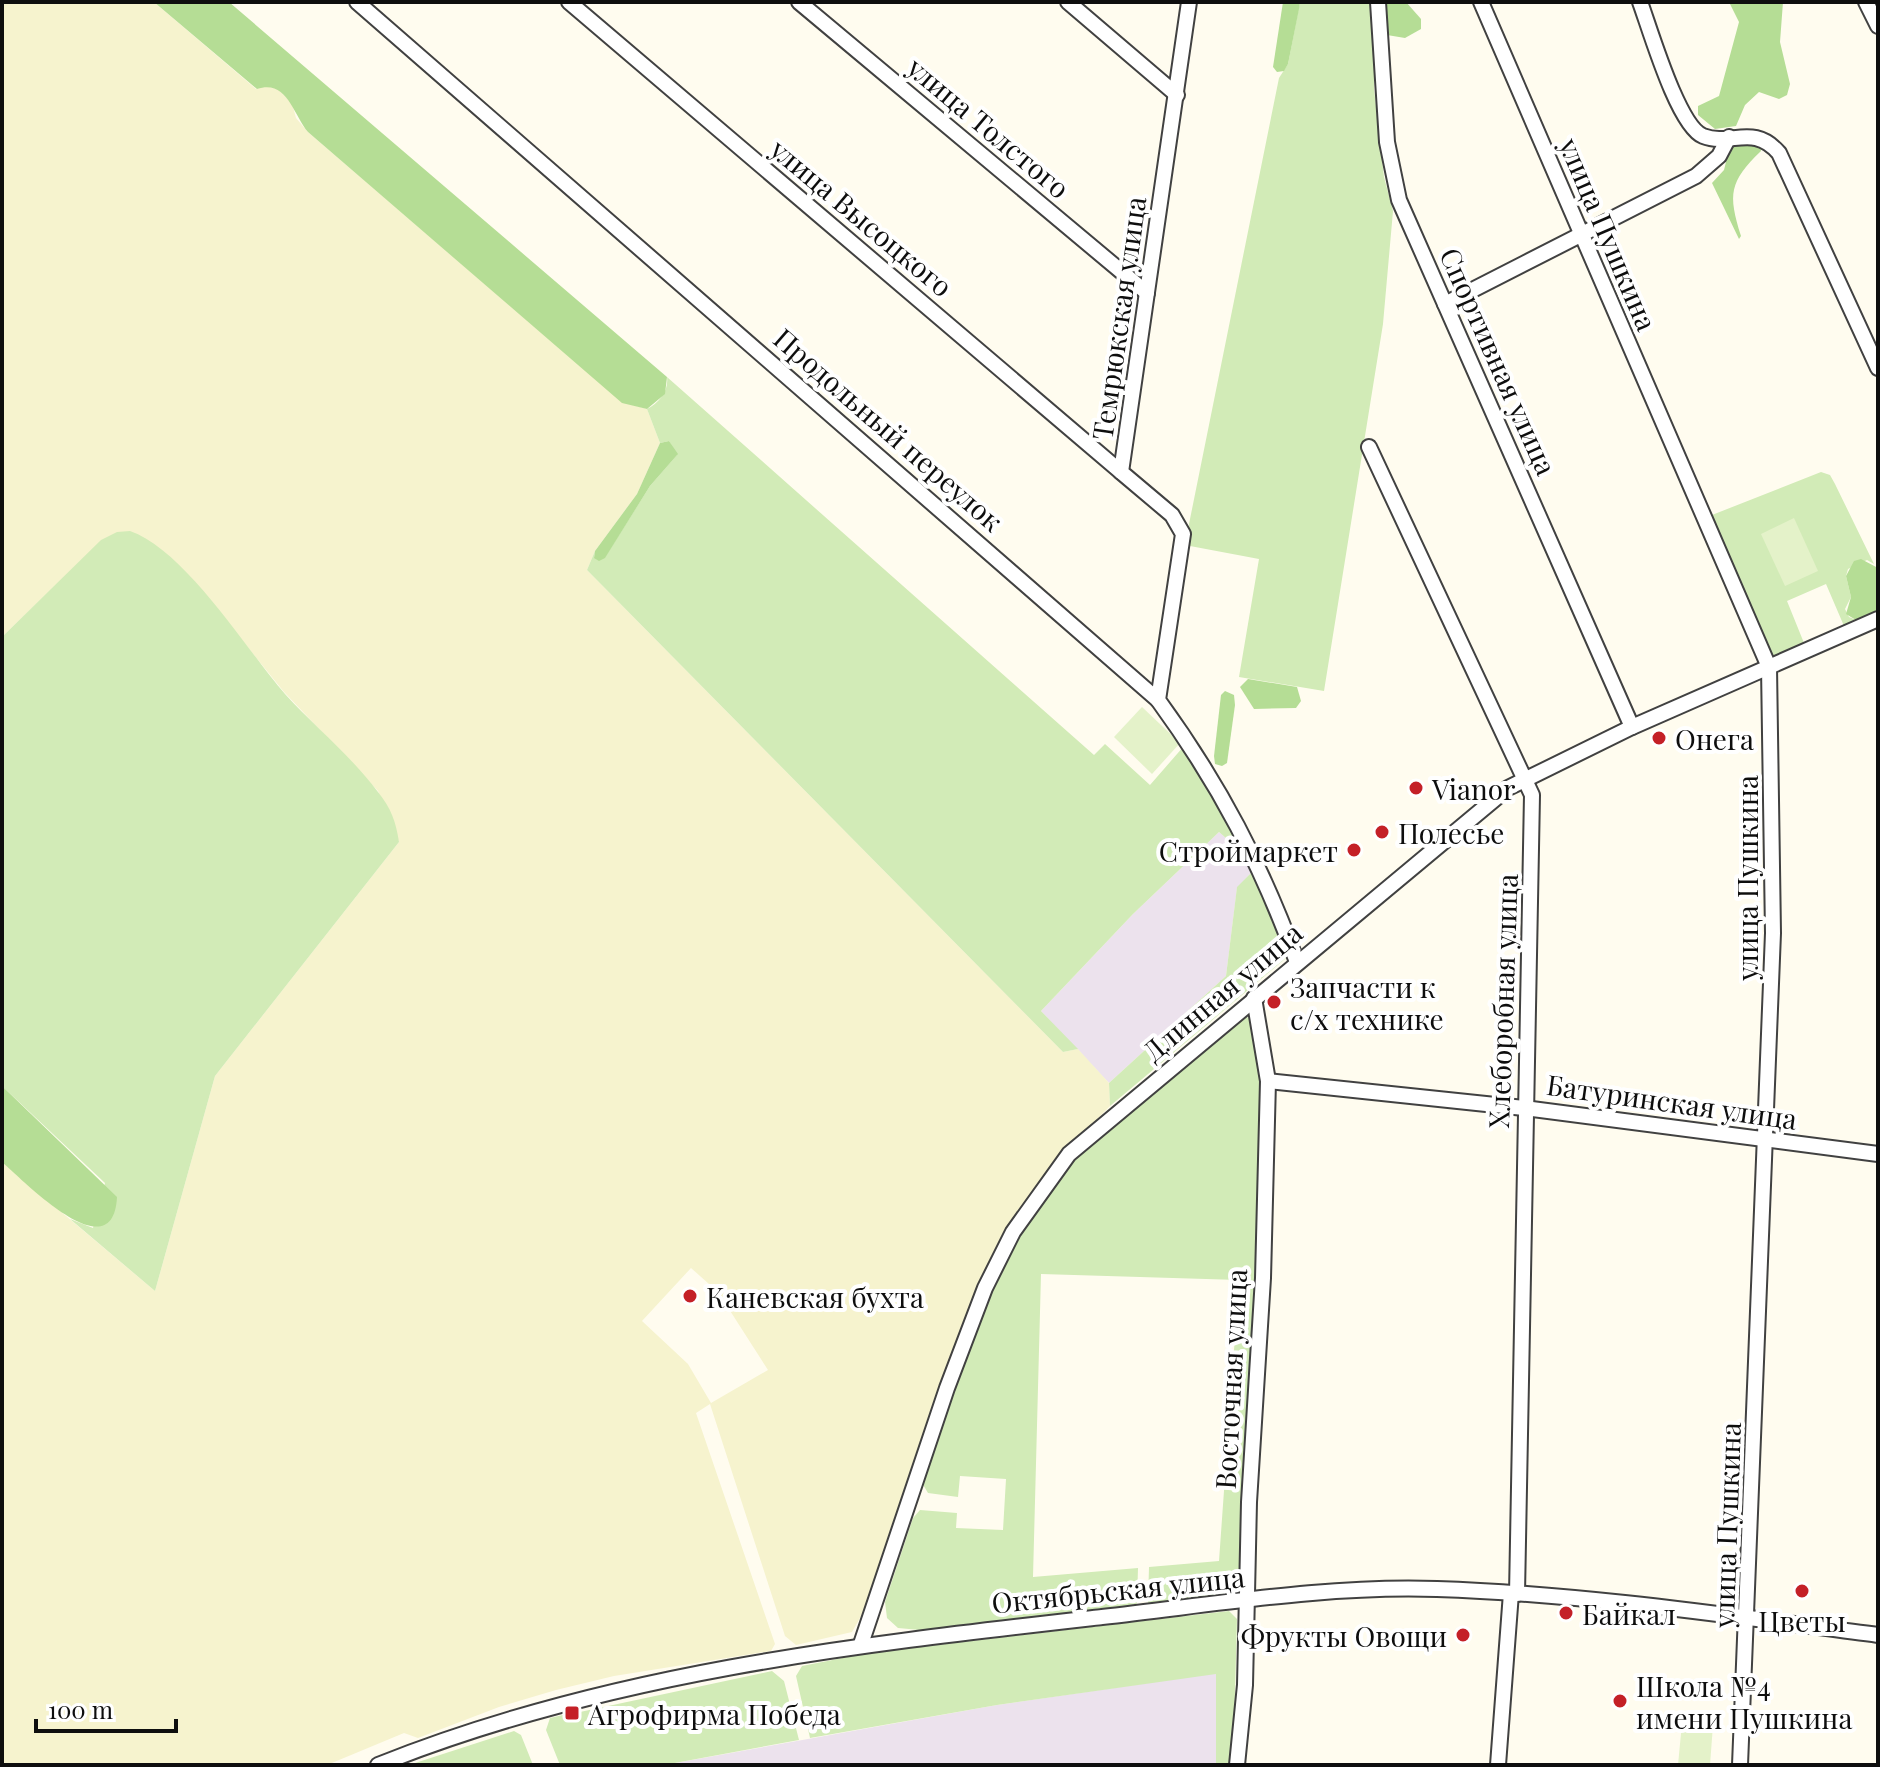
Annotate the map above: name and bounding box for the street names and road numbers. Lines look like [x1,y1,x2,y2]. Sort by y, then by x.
street label: улица Толстого [899,48,1078,206]
street label: улица Высоцкого [763,129,961,304]
street label: улица Пушкина [1551,131,1666,336]
street label: Темрюкская улица [1083,194,1153,442]
street label: Спортивная улица [1432,242,1566,480]
street label: Продольный переулок [767,319,1011,539]
street label: улица Пушкина [1728,775,1765,982]
street label: Хлеборобная улица [1479,873,1525,1129]
street label: Длинная улица [1135,914,1309,1068]
street label: Батуринская улица [1544,1065,1800,1137]
street label: Восточная улица [1206,1268,1254,1490]
street label: улица Пушкина [1704,1422,1748,1629]
street label: Октябрьская улица [990,1557,1246,1621]

